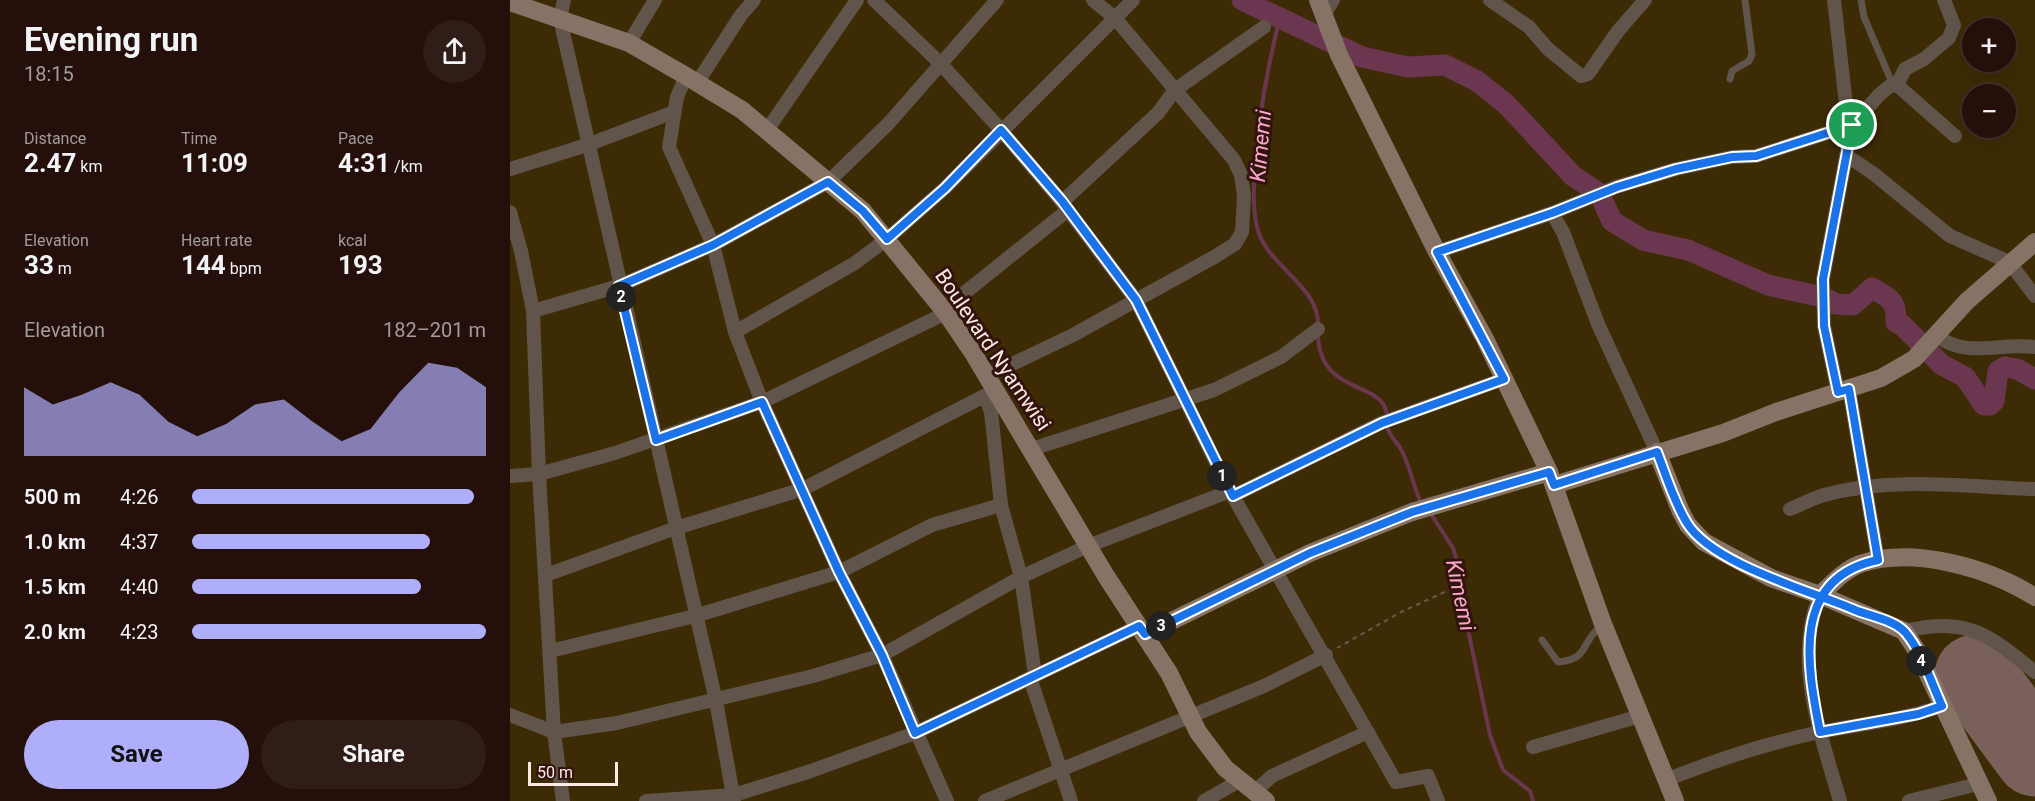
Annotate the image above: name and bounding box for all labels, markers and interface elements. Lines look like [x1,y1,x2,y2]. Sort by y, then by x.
map controls [1962,18,2016,138]
button: + [1962,18,2016,72]
text: Evening run [24,20,198,59]
button: share [423,20,486,83]
text: 18:15 [24,62,74,86]
button: − [1962,84,2016,138]
pin [1826,99,1877,150]
water label: Kimemi [1245,108,1276,183]
icon: arrive [1835,108,1868,141]
text: Distance [24,129,86,148]
text: Time [181,129,217,148]
text: Pace [338,129,374,148]
text: 2.47 [24,148,76,178]
text: 11:09 [181,148,248,178]
text: 4:31 [338,148,390,178]
text: km [76,157,102,176]
text: /km [390,157,423,176]
text: Elevation [24,231,89,250]
text: Heart rate [181,231,252,250]
text: kcal [338,231,367,250]
text: 33 [24,250,54,280]
text: 144 [181,250,226,280]
text: 193 [338,250,383,280]
text: m [54,259,72,278]
text: bpm [226,259,262,278]
street label: Boulevard Nyamwisi [930,265,1056,435]
pin: 2 [606,282,636,312]
text: 2 [616,287,626,306]
text: Elevation [24,318,105,342]
text: 182–201 m [383,318,486,342]
pin: 1 [1207,461,1237,491]
text: 1 [1217,466,1227,485]
text: 500 m [24,485,81,509]
text: 4:26 [120,485,159,509]
text: 1.0 km [24,530,86,554]
text: 4:37 [120,530,159,554]
water label: Kimemi [1441,557,1480,634]
text: 1.5 km [24,575,86,599]
text: 4:40 [120,575,159,599]
pin: 3 [1146,611,1176,641]
text: 3 [1156,616,1166,635]
text: 2.0 km [24,620,86,644]
text: 4:23 [120,620,159,644]
pin: 4 [1906,646,1936,676]
text: 4 [1916,651,1926,670]
button: Save [24,720,249,789]
button: Share [261,720,486,789]
scale bar [528,759,618,786]
text: 50 m [537,763,573,782]

